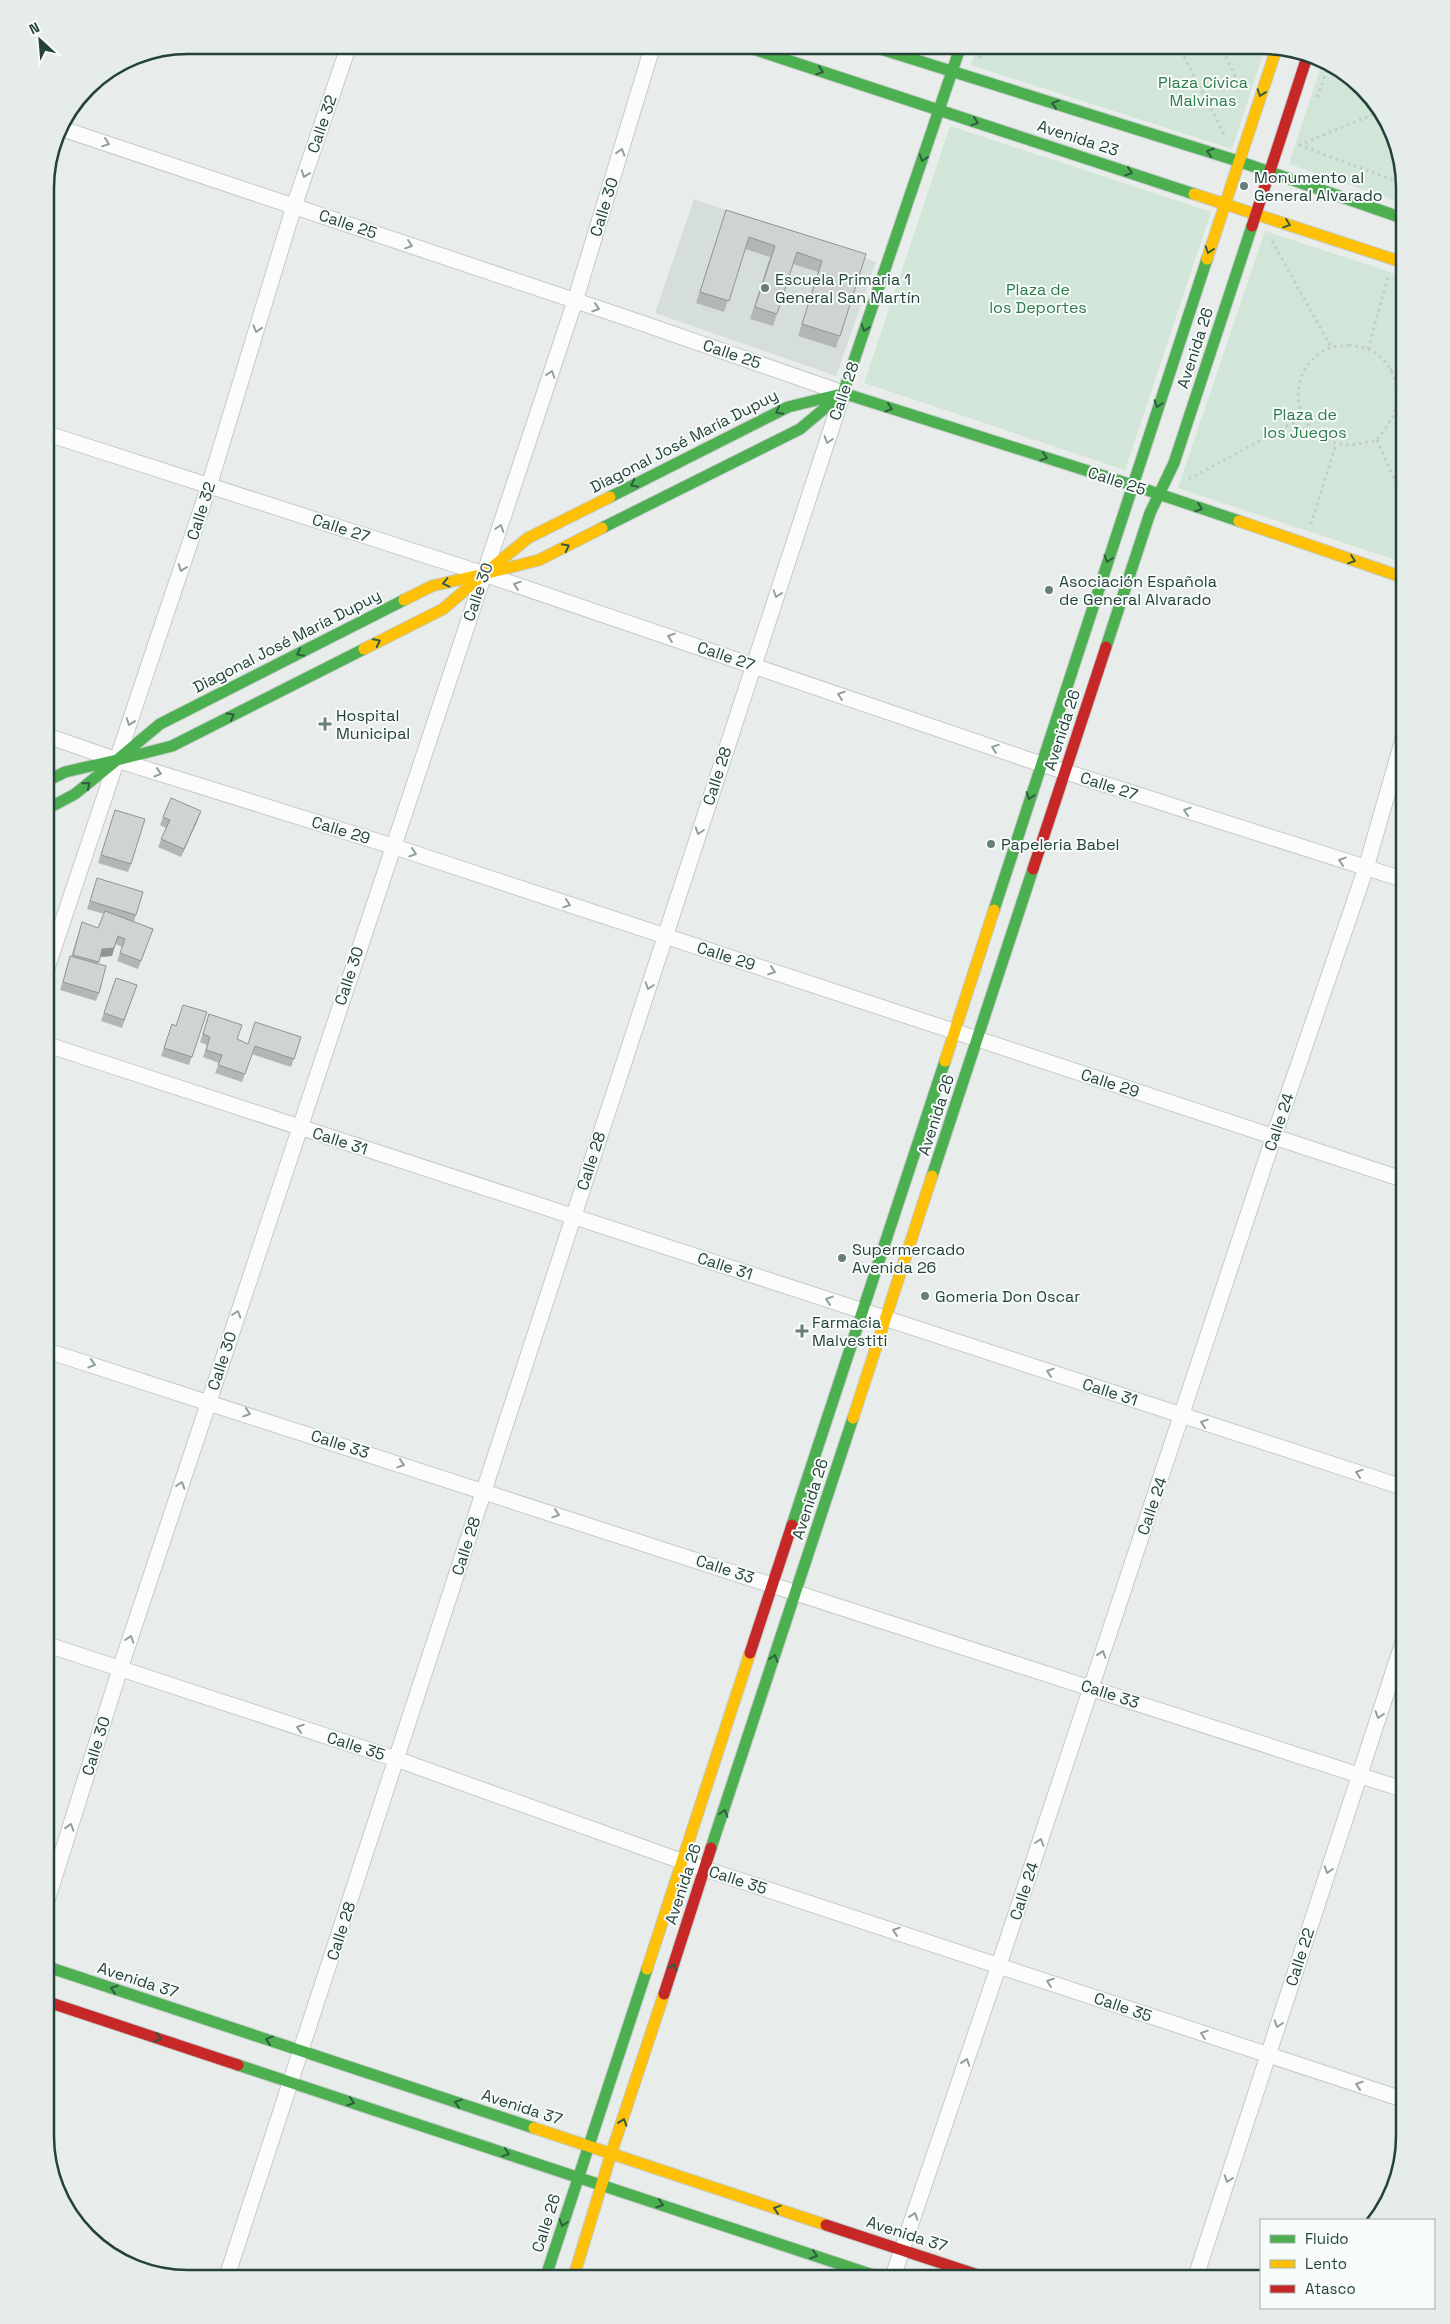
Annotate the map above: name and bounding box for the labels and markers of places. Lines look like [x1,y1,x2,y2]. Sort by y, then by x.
place label: Monumento al General Alvarado [1254,167,1383,206]
marker: Monumento al General Alvarado [1238,180,1250,192]
place label: Escuela Primaria 1 General San Martín [775,269,920,308]
marker: Escuela Primaria 1 General San Martín [759,282,771,294]
place label: Asociación Española de General Alvarado [1059,571,1217,610]
marker: Asociación Española de General Alvarado [1043,584,1055,596]
place label: Hospital Municipal [336,705,410,744]
marker: Hospital Municipal [318,717,332,731]
place label: Papeleria Babel [1001,834,1120,855]
marker: Papeleria Babel [985,838,997,850]
place label: Supermercado Avenida 26 [852,1239,965,1278]
marker: Supermercado Avenida 26 [836,1252,848,1264]
place label: Gomeria Don Oscar [935,1286,1080,1307]
marker: Gomeria Don Oscar [919,1290,931,1302]
place label: Farmacia Malvestiti [812,1312,888,1351]
marker: Farmacia Malvestiti [796,1325,808,1337]

